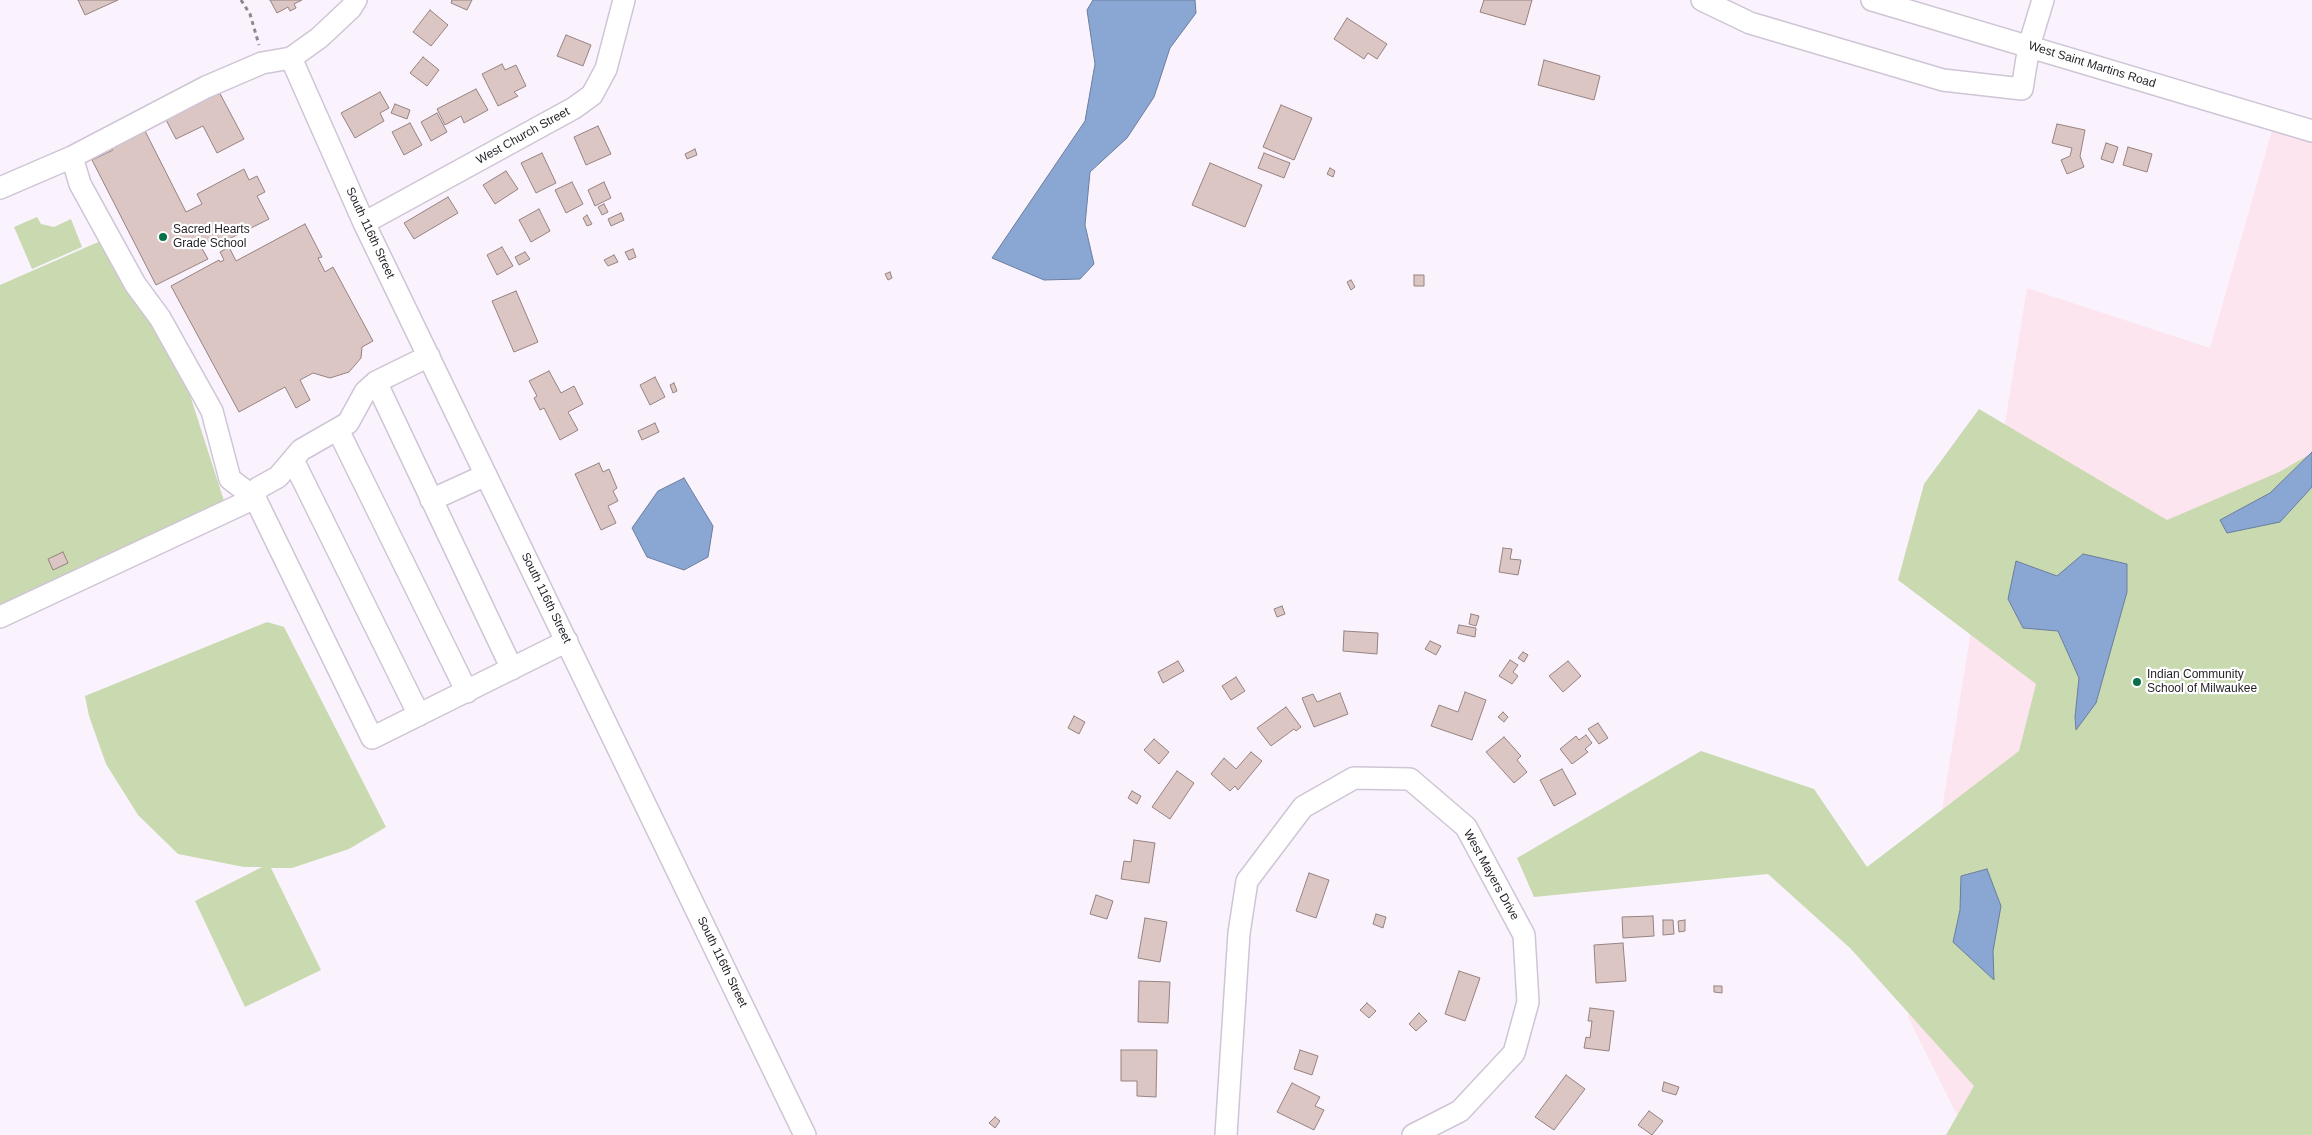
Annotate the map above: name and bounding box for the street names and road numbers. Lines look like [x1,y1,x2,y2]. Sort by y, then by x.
street label: West Saint Martins Road [2027,39,2157,91]
street label: West Church Street [474,104,572,168]
street label: South 116th Street [343,185,397,281]
street label: South 116th Street [518,550,574,646]
street label: West Mayers Drive [1460,827,1522,923]
street label: South 116th Street [694,914,750,1010]

